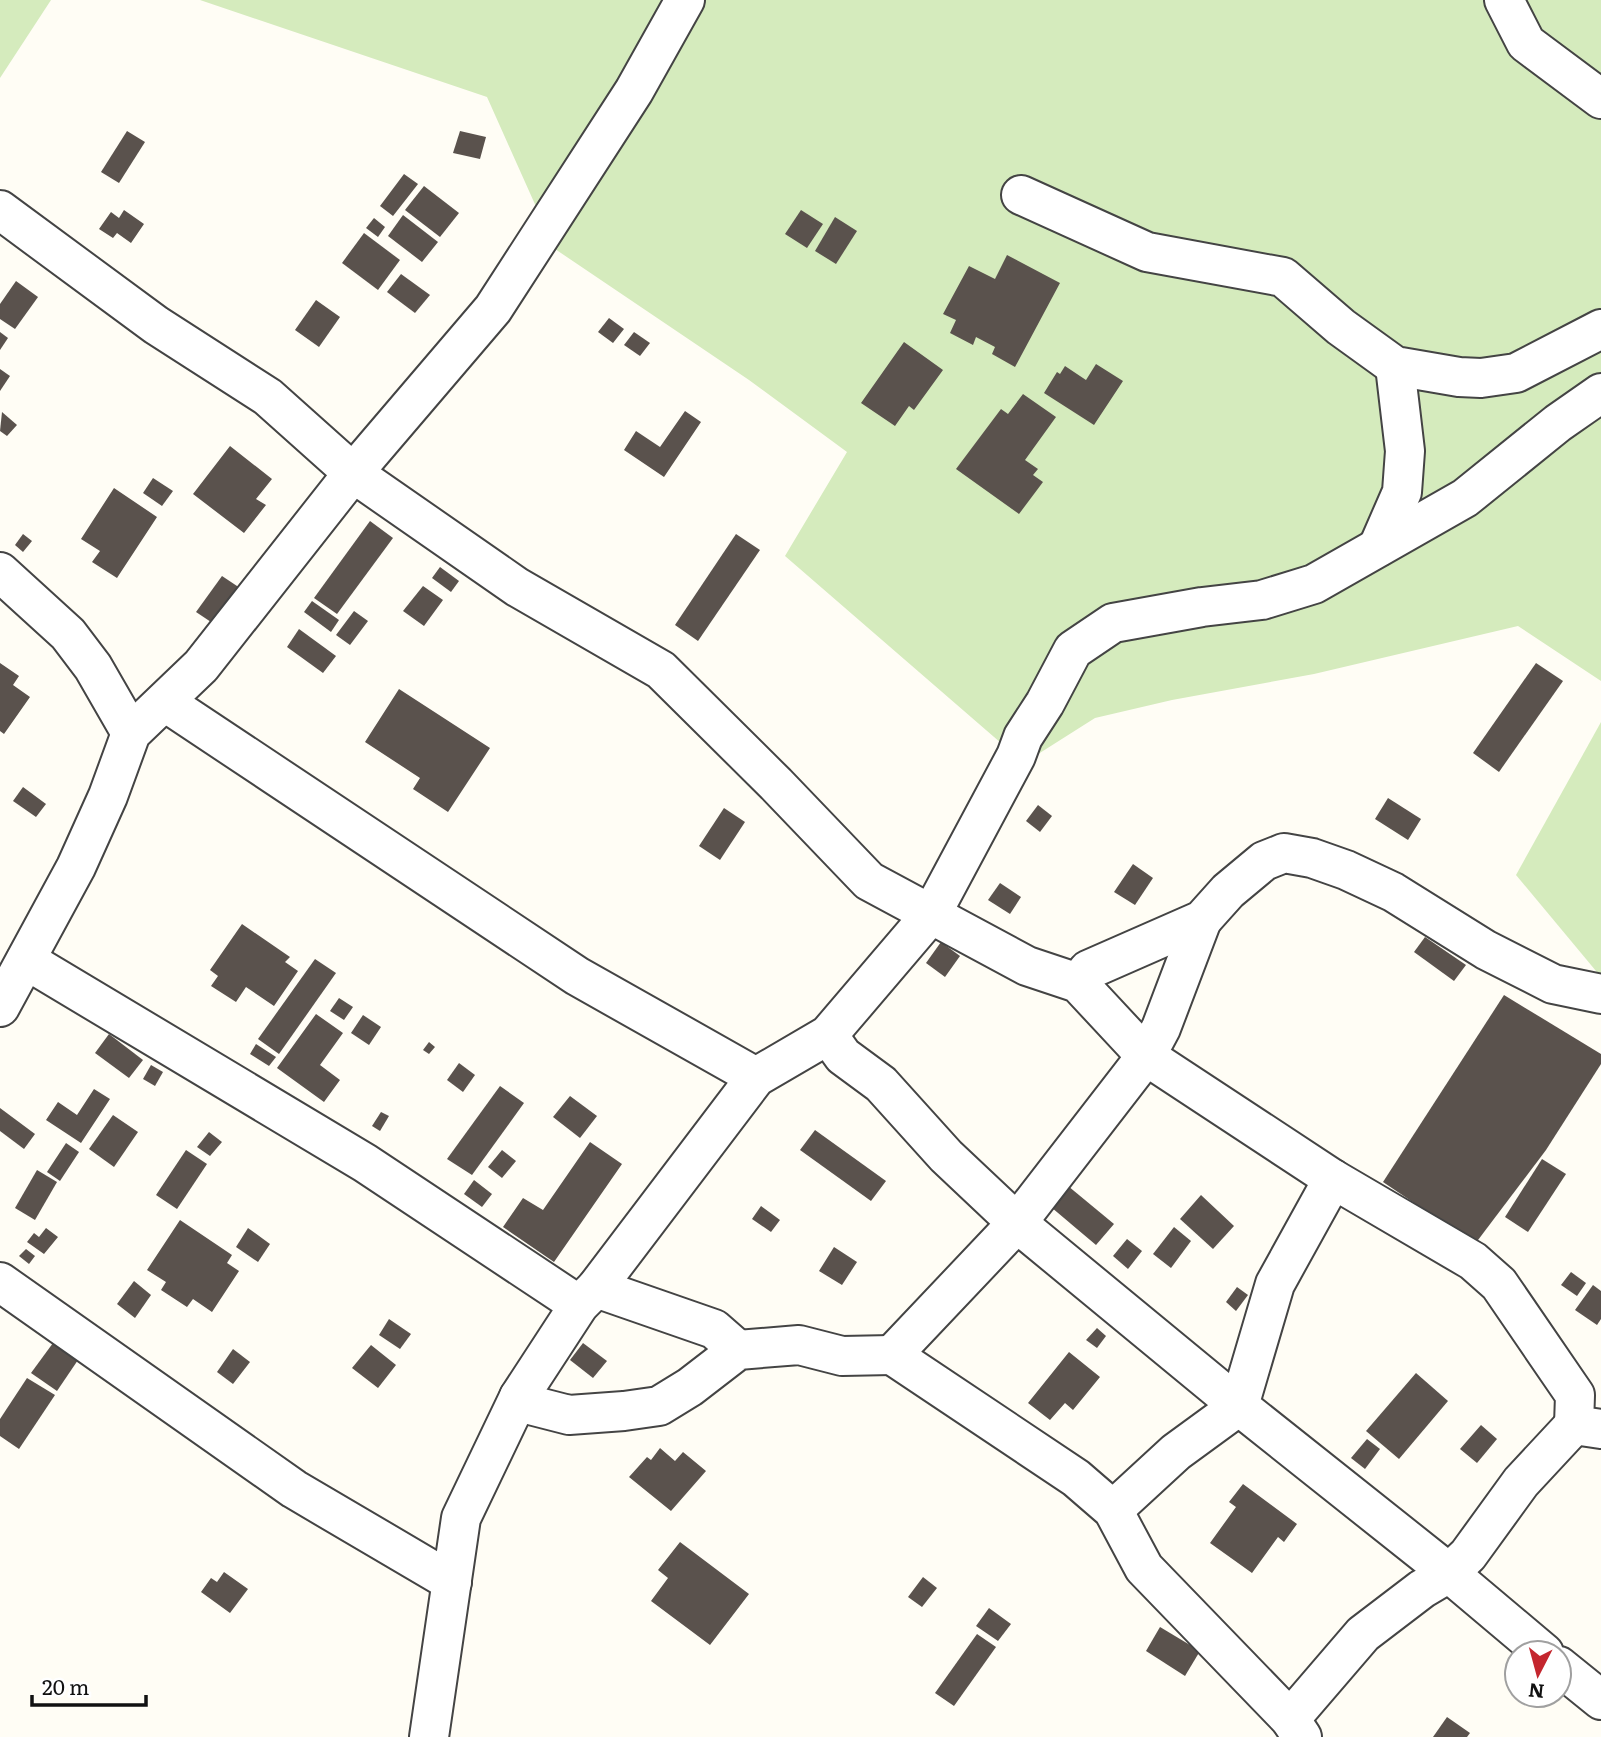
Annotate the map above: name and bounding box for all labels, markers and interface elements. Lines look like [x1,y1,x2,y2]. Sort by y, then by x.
north arrow [1503,1639,1573,1709]
scale bar [32,1664,145,1708]
text: 20 m [42,1670,89,1701]
text: N [1527,1677,1546,1707]

